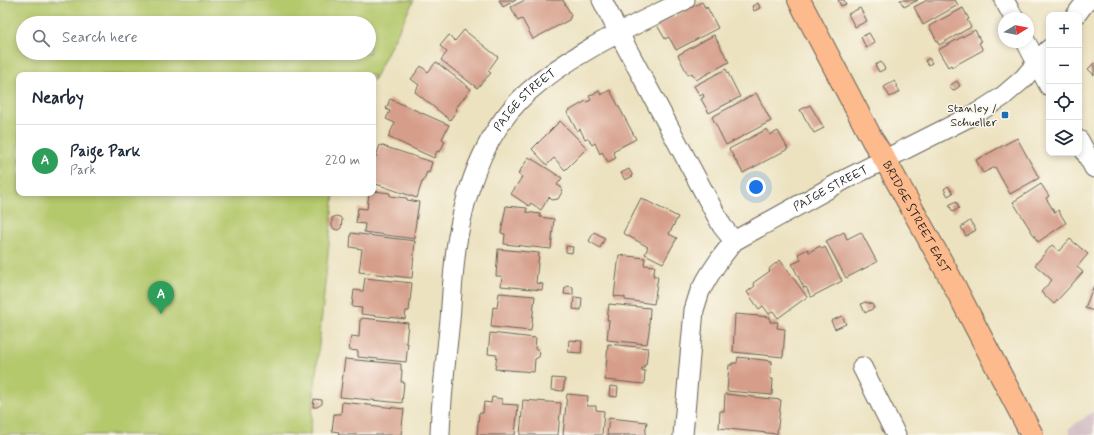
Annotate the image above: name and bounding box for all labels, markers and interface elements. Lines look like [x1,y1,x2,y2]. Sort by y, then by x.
north arrow [998,12,1034,48]
map controls [1046,12,1082,156]
button: + [1046,12,1082,48]
search box [16,16,376,60]
icon: search [30,27,52,49]
text: Search here [62,28,138,48]
button: − [1046,48,1082,84]
street label: PAIGE STREET [491,65,560,135]
button: locate [1046,84,1082,120]
text: Nearby [32,87,84,109]
place label: Stanley / Schueller [947,101,997,131]
marker: Stanley / Schueller [1000,110,1010,120]
button: layers [1046,120,1082,156]
text: Paige Park [70,142,140,162]
text: A [41,152,49,169]
text: 220 m [325,152,360,169]
street label: BRIDGE STREET EAST [878,158,954,277]
text: Park [70,162,96,179]
street label: PAIGE STREET [791,162,871,216]
your location [746,177,766,197]
pin: A [148,281,174,314]

